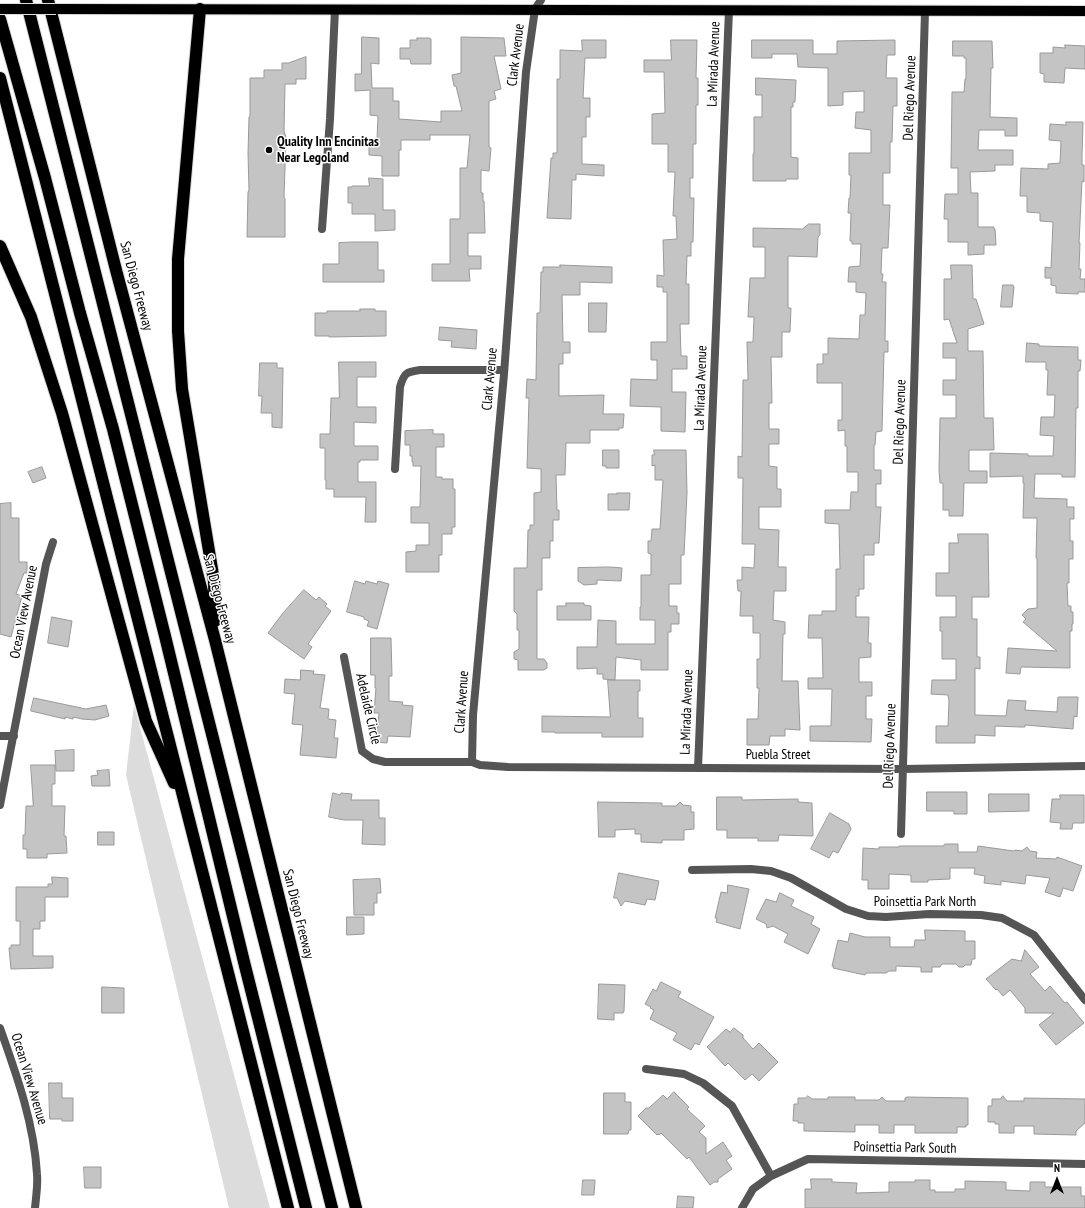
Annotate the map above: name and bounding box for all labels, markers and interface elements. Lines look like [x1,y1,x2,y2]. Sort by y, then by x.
street label: La Mirada Avenue [704,21,724,107]
street label: Clark Avenue [504,23,528,87]
street label: Del Riego Avenue [900,55,920,141]
place label: Quality Inn Encinitas Near Legoland [277,134,379,166]
marker: Quality Inn Encinitas Near Legoland [264,145,274,155]
street label: San Diego Freeway [116,239,156,333]
street label: La Mirada Avenue [691,345,711,431]
street label: Clark Avenue [479,347,501,411]
street label: Del Riego Avenue [890,379,910,465]
street label: San Diego Freeway [199,552,239,646]
street label: Ocean View Avenue [7,564,41,660]
street label: La Mirada Avenue [677,669,697,755]
street label: Clark Avenue [451,670,473,734]
street label: Adelaide Circle [352,672,384,746]
street label: Del Riego Avenue [880,703,900,789]
street label: Puebla Street [746,747,810,763]
street label: San Diego Freeway [279,867,317,961]
street label: Poinsettia Park North [874,894,976,910]
street label: Ocean View Avenue [7,1031,51,1127]
street label: Poinsettia Park South [853,1139,957,1157]
north arrow [1037,1160,1077,1200]
text: N [1054,1161,1060,1175]

